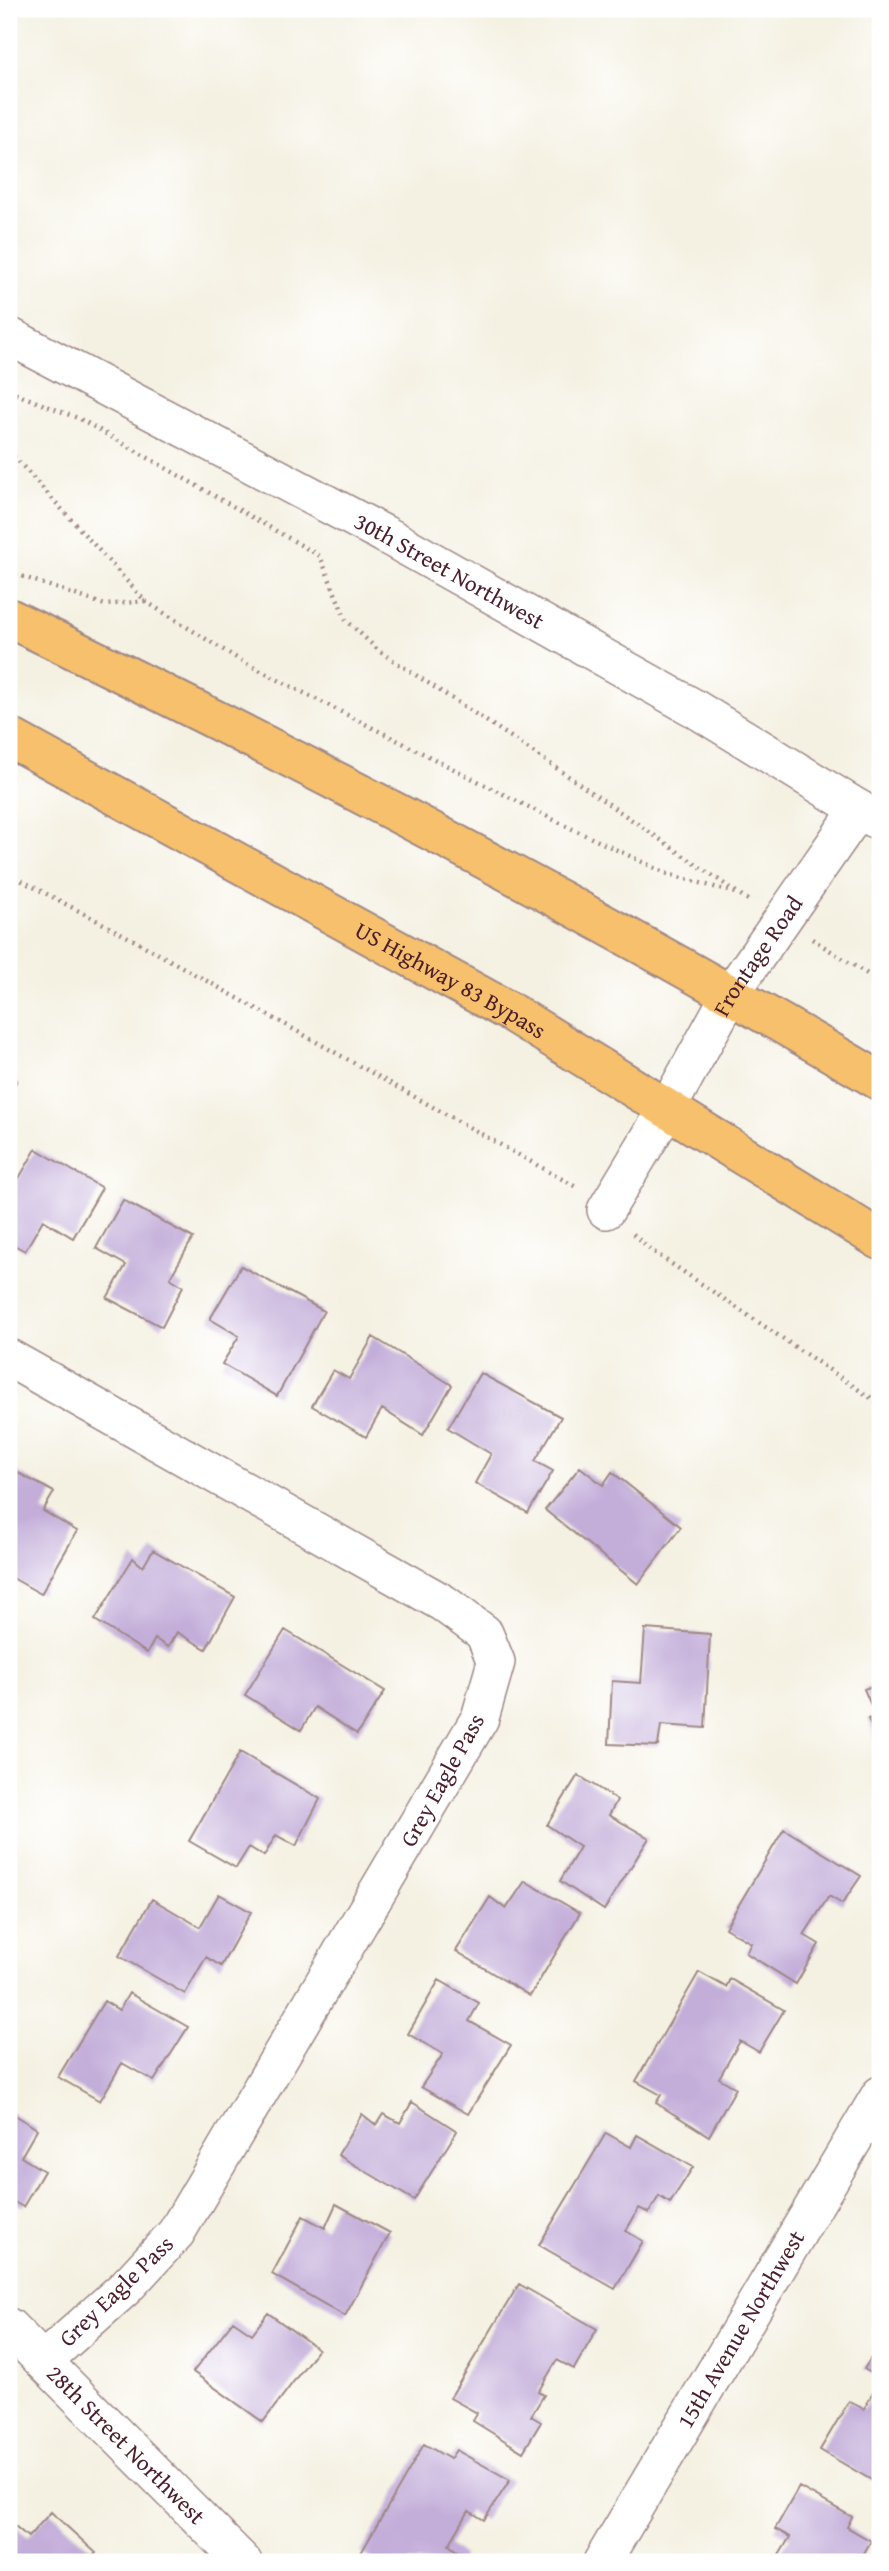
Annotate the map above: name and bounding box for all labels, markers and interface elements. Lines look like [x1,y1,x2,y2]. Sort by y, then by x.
street label: 30th Street Northwest [349,504,550,637]
street label: Frontage Road [704,888,810,1022]
street label: US Highway 83 Bypass [349,913,553,1046]
street label: Grey Eagle Pass [391,1707,492,1852]
street label: 15th Avenue Northwest [668,2224,812,2434]
street label: Grey Eagle Pass [51,2227,180,2354]
street label: 28th Street Northwest [40,2357,213,2531]

